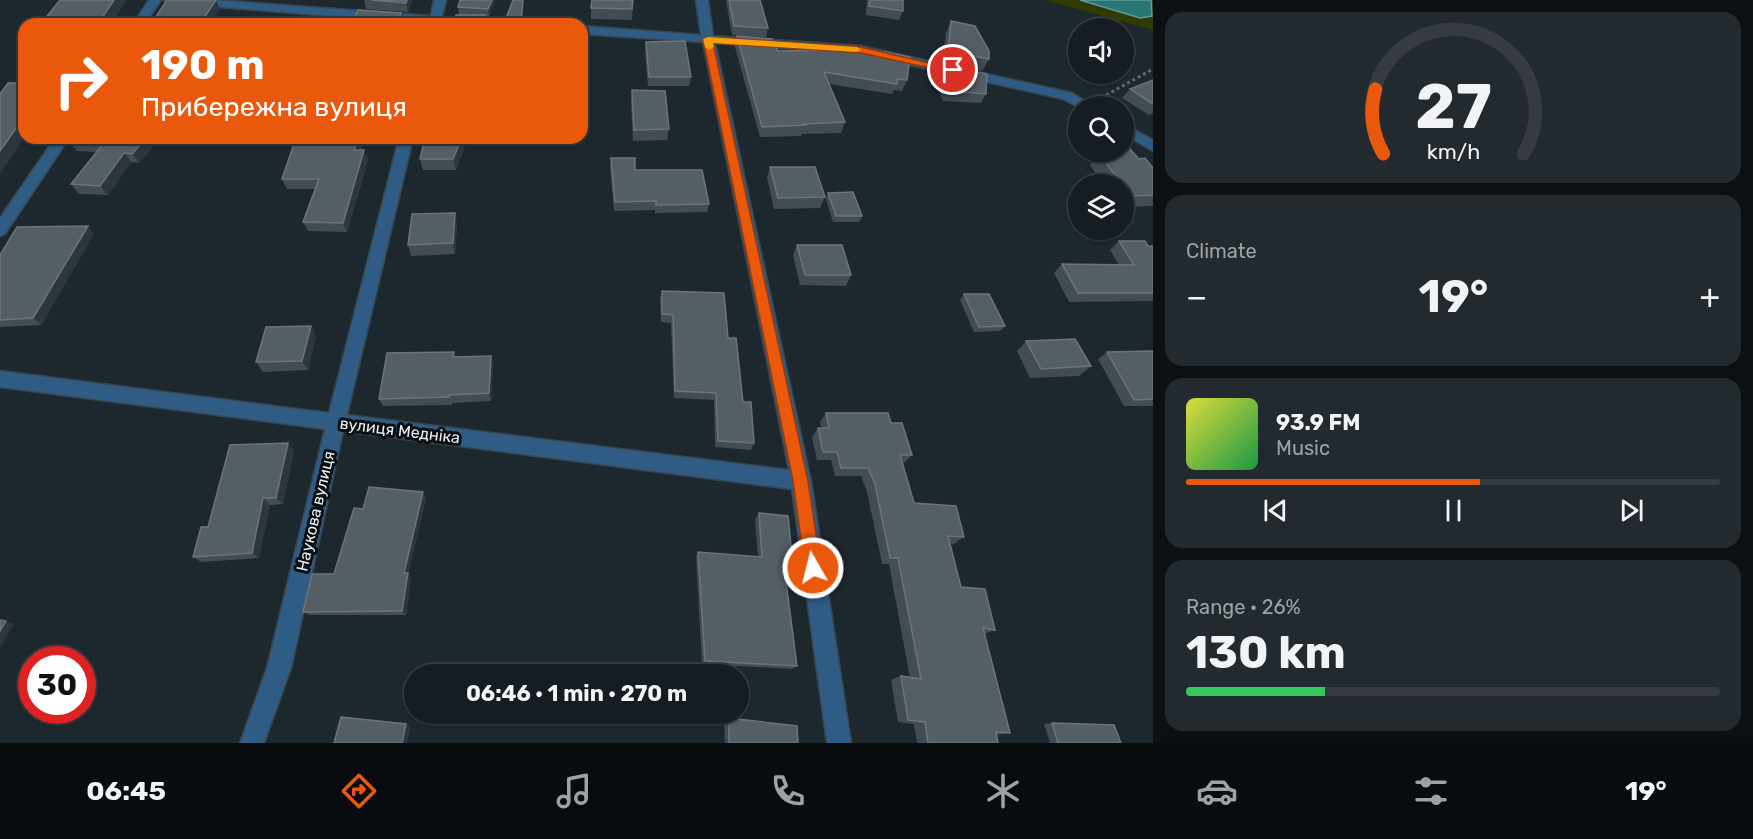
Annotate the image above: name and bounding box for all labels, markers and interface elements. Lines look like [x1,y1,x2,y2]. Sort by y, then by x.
map controls [1068,18,1134,240]
button: sound [1068,18,1134,84]
text: 190 m [141,40,265,90]
icon: right [42,42,120,120]
pin [927,44,978,95]
icon: arrive [936,53,969,86]
text: 27 [1415,71,1491,145]
text: Прибережна вулиця [141,91,407,123]
button: search [1068,96,1134,162]
text: km/h [1426,140,1480,165]
button: layers [1068,174,1134,240]
text: Climate [1186,239,1257,263]
text: 19° [1419,270,1488,323]
text: − [1186,277,1207,316]
text: + [1699,277,1720,316]
text: 93.9 FM [1276,409,1360,436]
street label: вулиця Медніка [339,414,461,447]
text: Music [1276,436,1330,460]
street label: Наукова вулиця [292,449,339,573]
icon: previous [1259,494,1292,527]
icon: pause [1437,494,1470,527]
icon: next [1615,494,1648,527]
position arrow [781,536,845,600]
text: Range · 26% [1186,595,1301,619]
text: 130 km [1186,626,1346,679]
speed limit sign: 30 [18,646,96,724]
text: 06:46 · 1 min · 270 m [466,680,687,707]
icon: directions [338,770,380,812]
icon: music [553,770,595,812]
icon: phone [767,770,809,812]
icon: climate [982,770,1024,812]
icon: car [1196,770,1238,812]
icon: filters [1410,770,1452,812]
text: 06:45 [86,775,166,807]
text: 19° [1625,775,1667,807]

